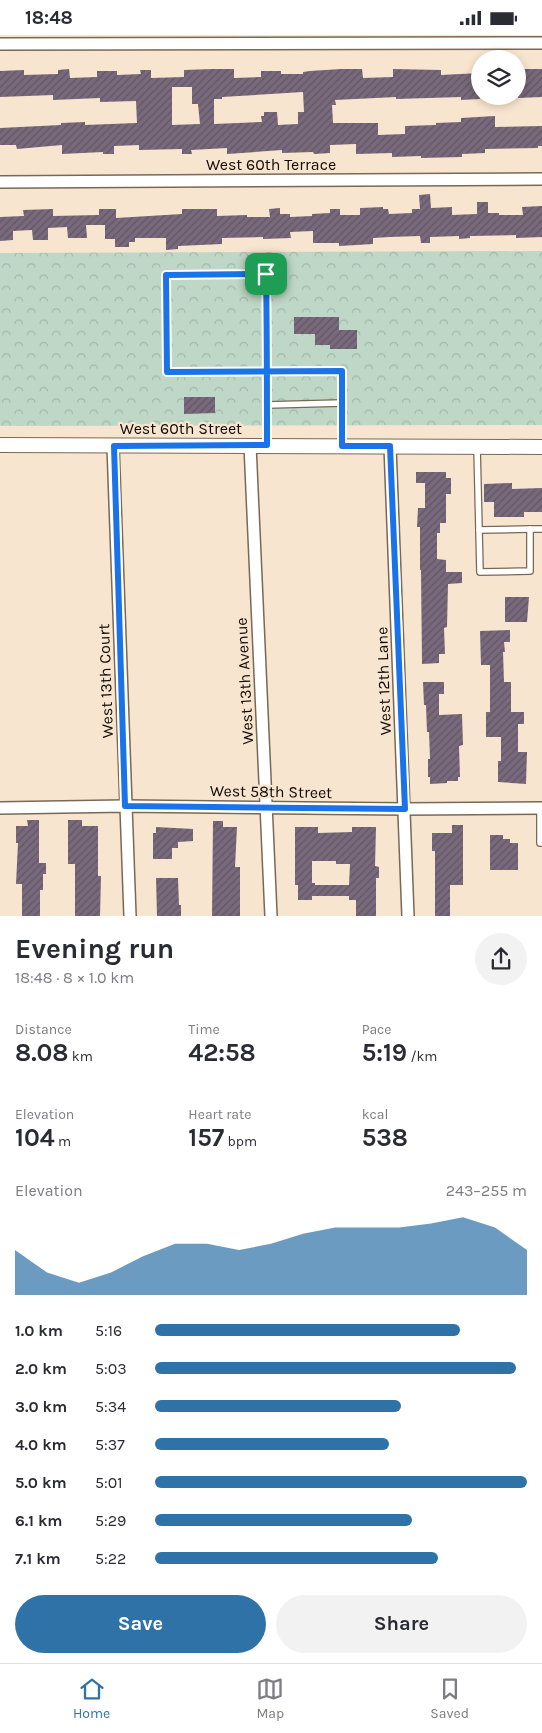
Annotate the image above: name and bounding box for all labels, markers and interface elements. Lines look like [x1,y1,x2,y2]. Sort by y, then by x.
text: 18:48 [25,7,73,29]
map controls [471,50,526,105]
button: layers [471,50,526,105]
street label: West 60th Terrace [206,155,336,174]
pin [245,253,287,295]
icon: arrive [252,260,280,288]
street label: West 60th Street [120,419,242,438]
street label: West 13th Avenue [232,617,257,745]
street label: West 13th Court [94,623,117,739]
street label: West 12th Lane [372,626,395,735]
street label: West 58th Street [210,781,332,802]
text: Evening run [15,932,174,965]
button: share [475,933,527,985]
text: 18:48 · 8 × 1.0 km [15,968,134,987]
text: Distance [15,1021,72,1038]
text: Time [188,1021,220,1038]
text: Pace [362,1021,392,1038]
text: 8.08 [15,1038,69,1067]
text: 42:58 [188,1038,256,1067]
text: 5:19 [362,1038,407,1067]
text: km [69,1048,93,1065]
text: /km [407,1048,437,1065]
text: Elevation [15,1106,74,1123]
text: Heart rate [188,1106,251,1123]
text: kcal [362,1106,388,1123]
text: 104 [15,1123,55,1152]
text: 157 [188,1123,224,1152]
text: 538 [362,1123,408,1152]
text: m [55,1133,71,1150]
text: bpm [224,1133,257,1150]
text: Elevation [15,1181,83,1200]
text: 243–255 m [446,1181,527,1200]
text: 1.0 km [15,1321,63,1340]
text: 5:16 [95,1321,122,1340]
text: 2.0 km [15,1359,67,1378]
text: 5:03 [95,1359,127,1378]
text: 3.0 km [15,1397,67,1416]
text: 5:34 [95,1397,126,1416]
text: 4.0 km [15,1435,67,1454]
text: 5:37 [95,1435,125,1454]
text: 5.0 km [15,1473,67,1492]
text: 5:01 [95,1473,123,1492]
text: 6.1 km [15,1511,63,1530]
text: 5:29 [95,1511,126,1530]
text: 7.1 km [15,1549,61,1568]
text: 5:22 [95,1549,126,1568]
button: Save [15,1595,266,1653]
button: Share [276,1595,527,1653]
tab: Home [73,1675,110,1722]
tab: Map [256,1675,284,1722]
tab: Saved [430,1675,469,1722]

